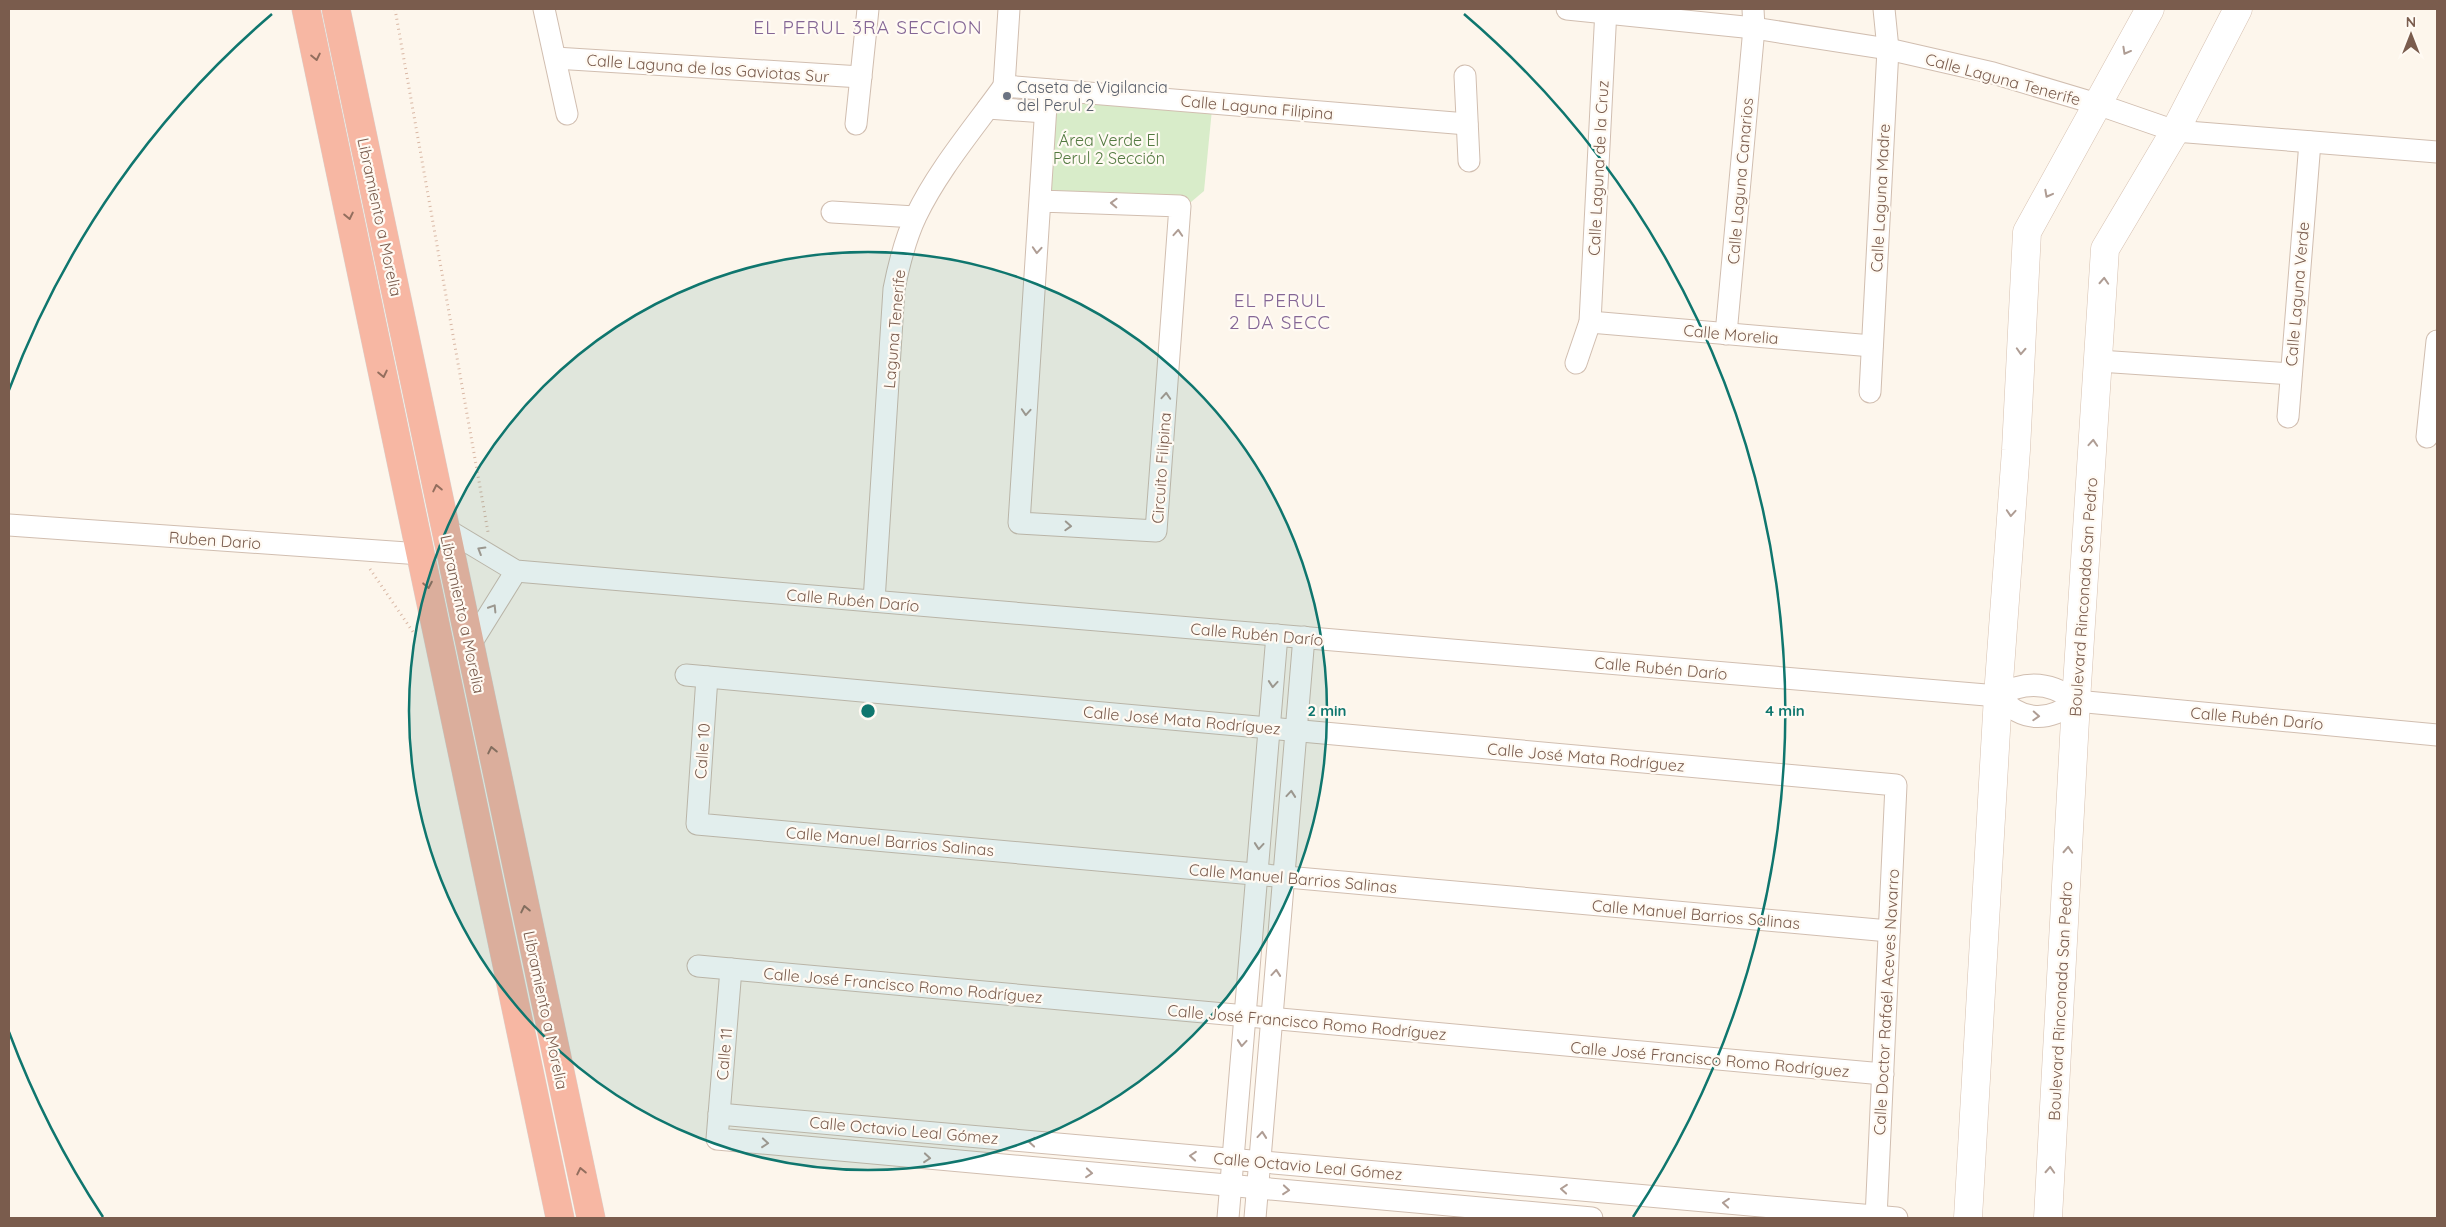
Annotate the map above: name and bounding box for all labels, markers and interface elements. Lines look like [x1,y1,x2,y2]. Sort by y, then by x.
north arrow [2386,10,2436,60]
text: N [2406,13,2416,31]
district label: EL PERUL 3RA SECCION [753,15,983,39]
one-way arrow [2123,46,2133,55]
street label: Calle Laguna Tenerife [1923,49,2083,109]
street label: Calle Laguna de las Gaviotas Sur [586,50,830,86]
one-way arrow [310,52,320,61]
place label: Caseta de Vigilancia del Perul 2 [1017,77,1168,115]
street label: Calle Laguna de la Cruz [1583,80,1613,256]
marker: Caseta de Vigilancia del Perul 2 [1001,90,1013,102]
street label: Calle Laguna Filipina [1180,90,1334,124]
street label: Calle Laguna Canarios [1723,97,1757,265]
street label: Calle Laguna Madre [1866,123,1894,273]
park label: Área Verde El Perul 2 Sección [1053,130,1165,168]
street label: Libramiento a Morelia [353,136,407,298]
one-way arrow [2044,189,2054,198]
one-way arrow [1109,198,1117,209]
one-way arrow [344,211,354,220]
street label: Calle Laguna Verde [2281,221,2313,367]
one-way arrow [1172,229,1183,237]
one-way arrow [1031,246,1042,254]
street label: Laguna Tenerife [879,269,909,389]
one-way arrow [2098,277,2109,285]
district label: EL PERUL 2 DA SECC [1229,288,1331,334]
street label: Calle Morelia [1683,320,1779,348]
one-way arrow [2016,347,2027,355]
one-way arrow [377,370,388,379]
one-way arrow [1160,391,1171,399]
one-way arrow [1021,408,1032,416]
street label: Circuito Filipina [1147,412,1175,524]
one-way arrow [2088,439,2099,447]
street label: Boulevard Rinconada San Pedro [2065,477,2101,717]
one-way arrow [432,484,443,492]
one-way arrow [2006,509,2017,517]
one-way arrow [1064,521,1072,532]
street label: Ruben Dario [168,527,262,553]
street label: Libramiento a Morelia [436,533,490,695]
one-way arrow [477,546,486,556]
one-way arrow [422,580,433,589]
street label: Calle Rubén Darío [786,584,920,616]
one-way arrow [487,605,496,614]
street label: Calle Rubén Darío [1190,618,1324,650]
street label: Calle Rubén Darío [1594,652,1728,684]
one-way arrow [1267,680,1278,688]
street label: Calle José Mata Rodríguez [1082,701,1282,739]
text: 2 min [1307,701,1347,720]
text: 4 min [1765,701,1805,720]
centre of rings [859,702,877,720]
street label: Calle Rubén Darío [2190,702,2324,734]
one-way arrow [2032,711,2040,722]
street label: Calle 10 [690,722,714,780]
street label: Calle José Mata Rodríguez [1486,738,1686,776]
one-way arrow [487,745,497,754]
one-way arrow [1285,789,1296,797]
street label: Calle Manuel Barrios Salinas [785,822,995,860]
one-way arrow [1254,842,1265,850]
one-way arrow [2062,846,2073,854]
street label: Calle Manuel Barrios Salinas [1188,859,1398,897]
street label: Calle Doctor Rafaél Aceves Navarro [1869,868,1903,1136]
street label: Boulevard Rinconada San Pedro [2044,881,2076,1121]
street label: Calle Manuel Barrios Salinas [1591,895,1801,933]
one-way arrow [520,905,530,913]
street label: Libramiento a Morelia [519,929,573,1091]
street label: Calle José Francisco Romo Rodríguez [763,963,1043,1007]
one-way arrow [1270,969,1281,977]
street label: Calle José Francisco Romo Rodríguez [1167,1000,1447,1044]
street label: Calle 11 [712,1027,736,1081]
street label: Calle José Francisco Romo Rodríguez [1570,1037,1850,1081]
one-way arrow [1237,1039,1248,1047]
street label: Calle Octavio Leal Gómez [809,1112,999,1148]
one-way arrow [1256,1131,1267,1139]
one-way arrow [1027,1136,1035,1147]
one-way arrow [762,1138,770,1149]
street label: Calle Octavio Leal Gómez [1213,1148,1403,1184]
one-way arrow [1189,1151,1197,1162]
one-way arrow [923,1152,931,1163]
one-way arrow [2045,1165,2056,1173]
one-way arrow [576,1166,587,1175]
one-way arrow [1085,1167,1093,1178]
one-way arrow [1560,1184,1568,1195]
one-way arrow [1282,1185,1290,1196]
one-way arrow [1722,1198,1730,1209]

